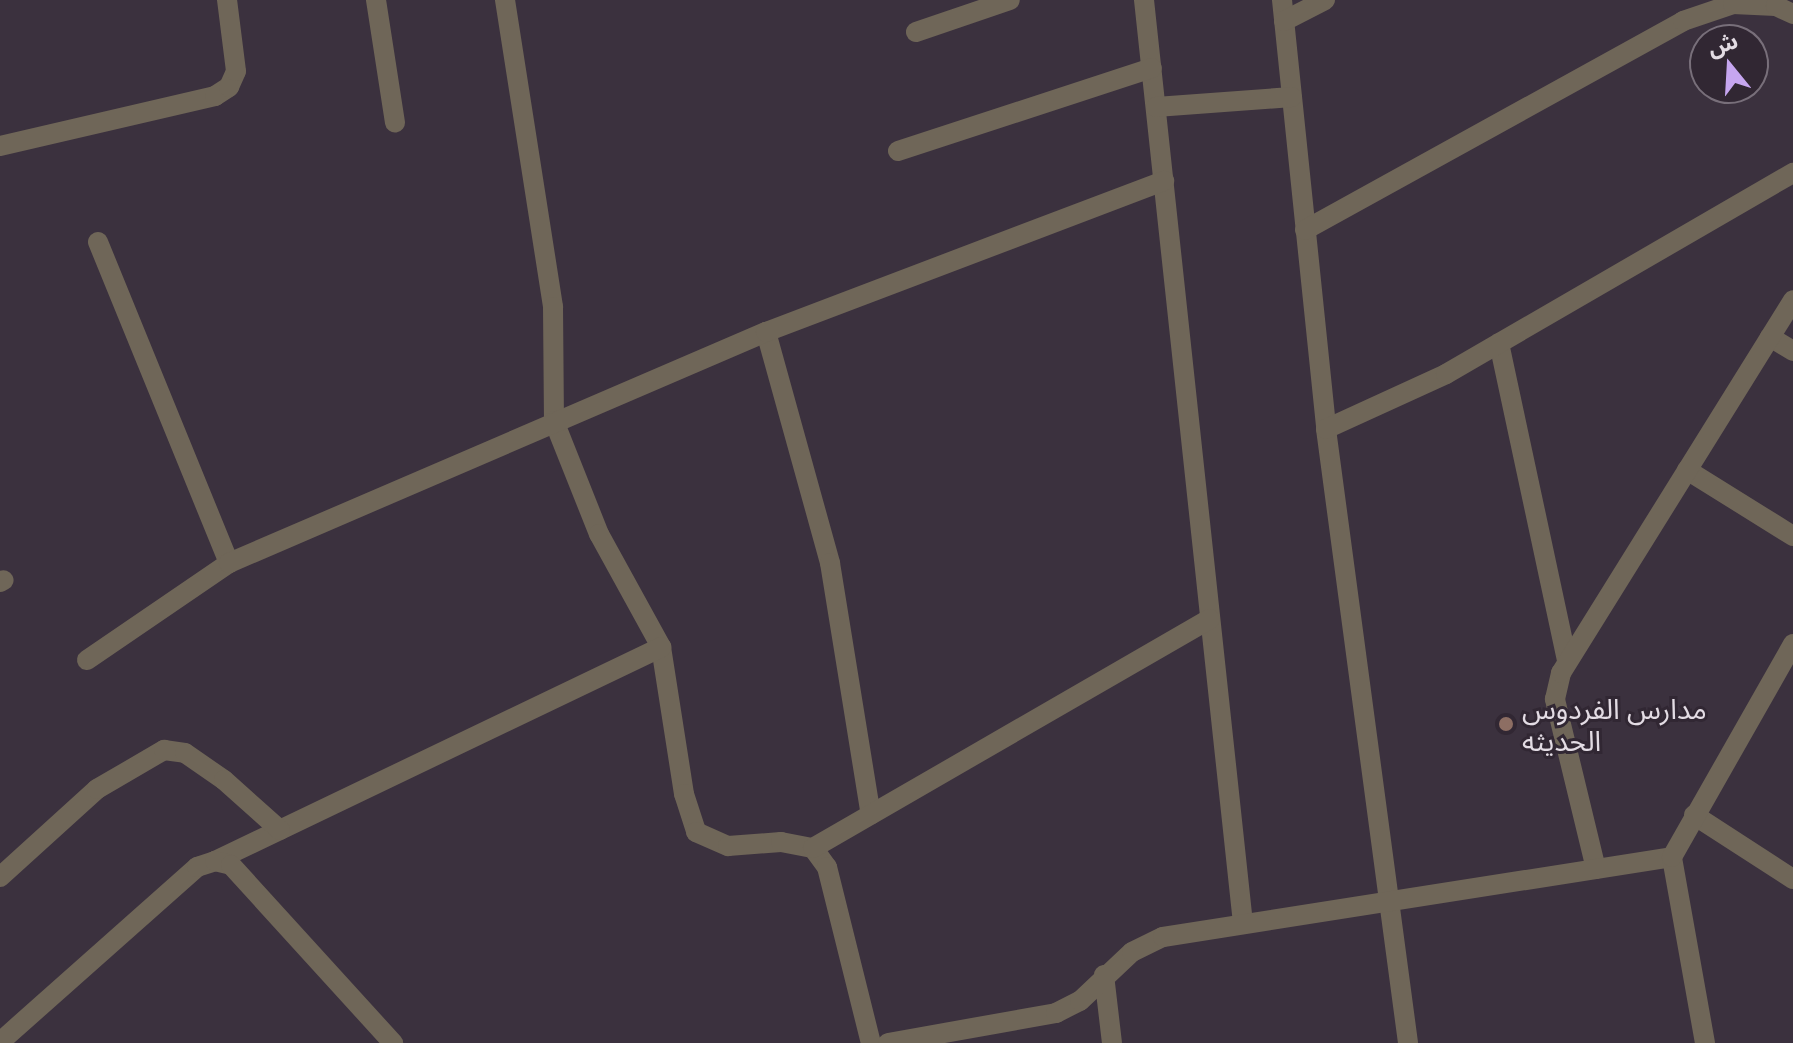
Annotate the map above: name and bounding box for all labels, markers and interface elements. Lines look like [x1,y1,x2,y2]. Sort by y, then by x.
north arrow [1689,24,1769,104]
text: ش [1703,24,1741,62]
place label: مدارس الفردوس الحديثه [1522,691,1707,757]
marker: مدارس الفردوس الحديثه [1497,715,1515,733]

